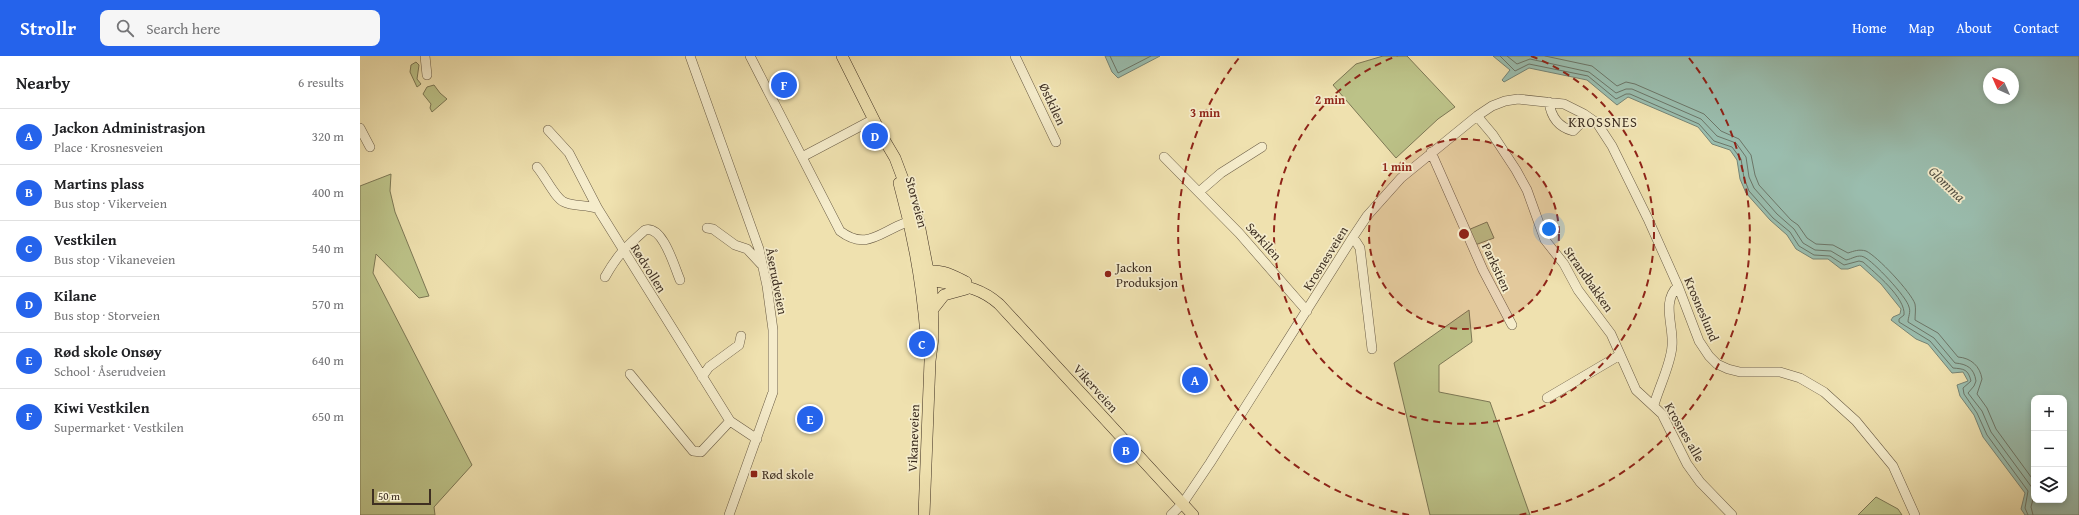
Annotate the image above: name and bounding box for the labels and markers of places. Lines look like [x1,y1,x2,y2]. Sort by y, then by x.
pin: F [771,70,797,100]
pin: D [862,121,888,151]
centre of rings [1457,227,1471,241]
place label: Jackon Produksjon [1114,258,1179,292]
marker: Jackon Produksjon [1103,269,1113,279]
pin: C [909,329,935,359]
pin: A [1182,365,1208,395]
pin: E [797,404,823,434]
pin: B [1113,435,1139,465]
place label: Rød skole [762,465,814,484]
marker: Rød skole [749,469,759,479]

